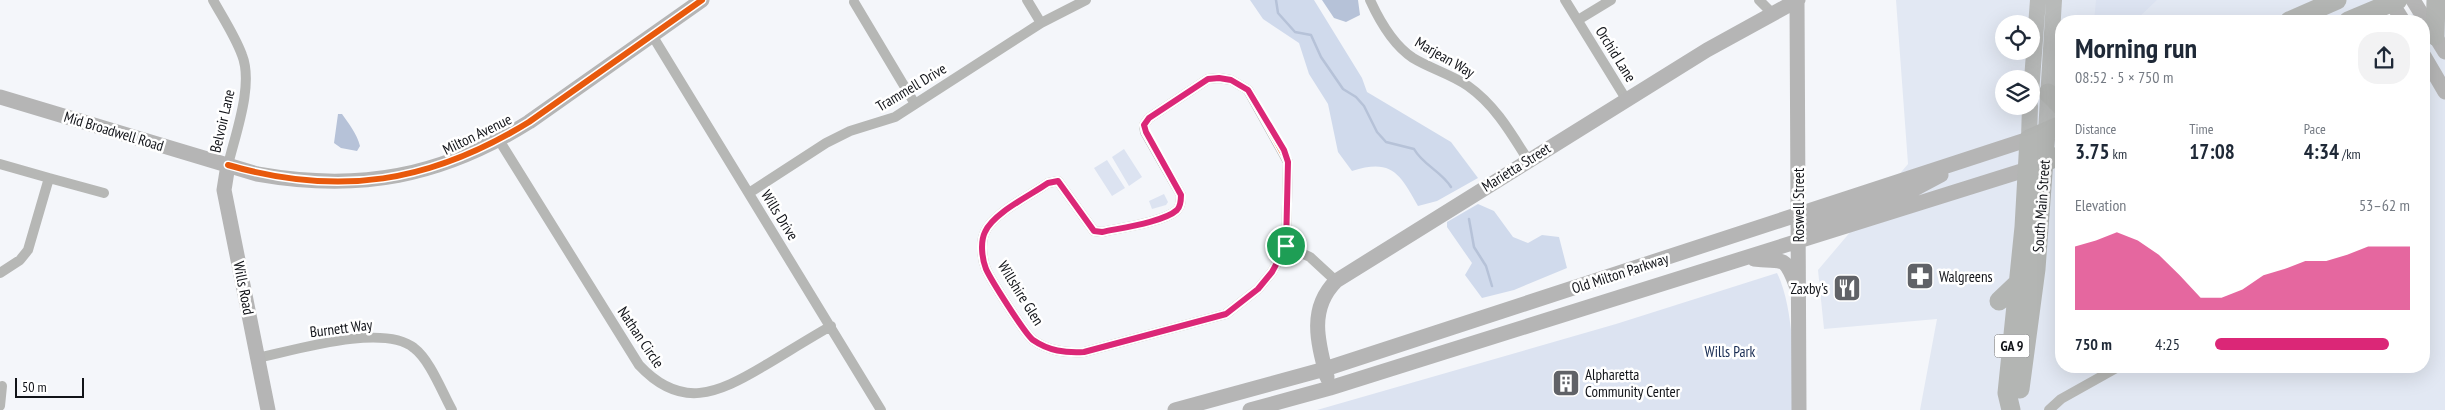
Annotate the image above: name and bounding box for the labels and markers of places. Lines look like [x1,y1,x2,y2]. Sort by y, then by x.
pin [1265,225,1307,267]
pharmacy icon: Walgreens [1905,261,1935,291]
place label: Walgreens [1939,267,1993,286]
restaurant icon: Zaxby's [1832,273,1862,303]
place label: Zaxby's [1790,279,1828,298]
place label: Alpharetta Community Center [1585,365,1681,401]
building icon: Alpharetta Community Center [1551,368,1581,398]

